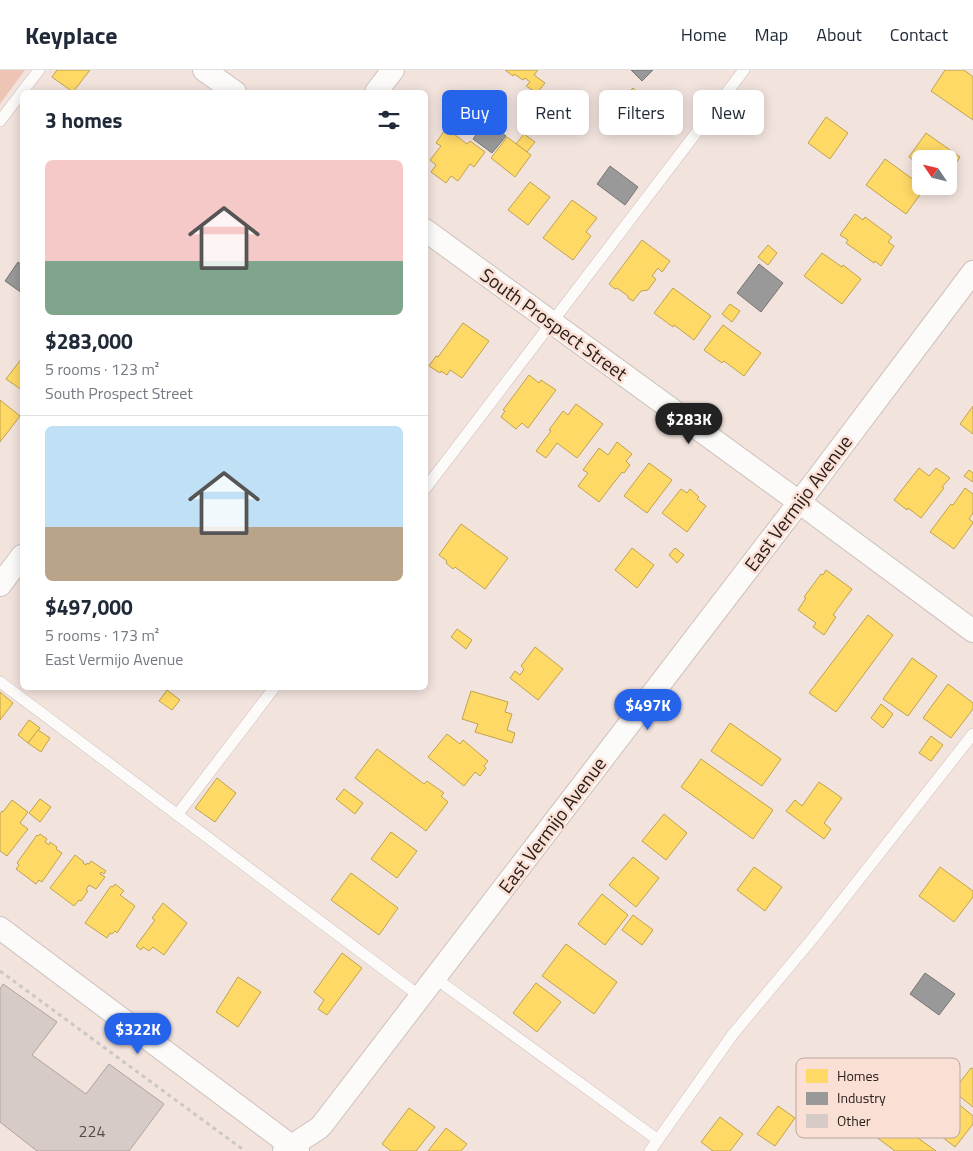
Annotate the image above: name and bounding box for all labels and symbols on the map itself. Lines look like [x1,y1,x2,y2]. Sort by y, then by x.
north arrow [912,150,958,195]
street label: South Prospect Street [475,260,634,387]
pin: $283K [654,402,724,445]
street label: East Vermijo Avenue [737,428,859,577]
pin: $497K [613,688,683,731]
street label: East Vermijo Avenue [491,750,613,899]
pin: $322K [103,1012,173,1055]
legend [796,1058,960,1138]
text: Homes [837,1065,879,1086]
text: Industry [837,1087,886,1108]
text: Other [837,1110,871,1131]
house number: 224 [79,1119,105,1143]

